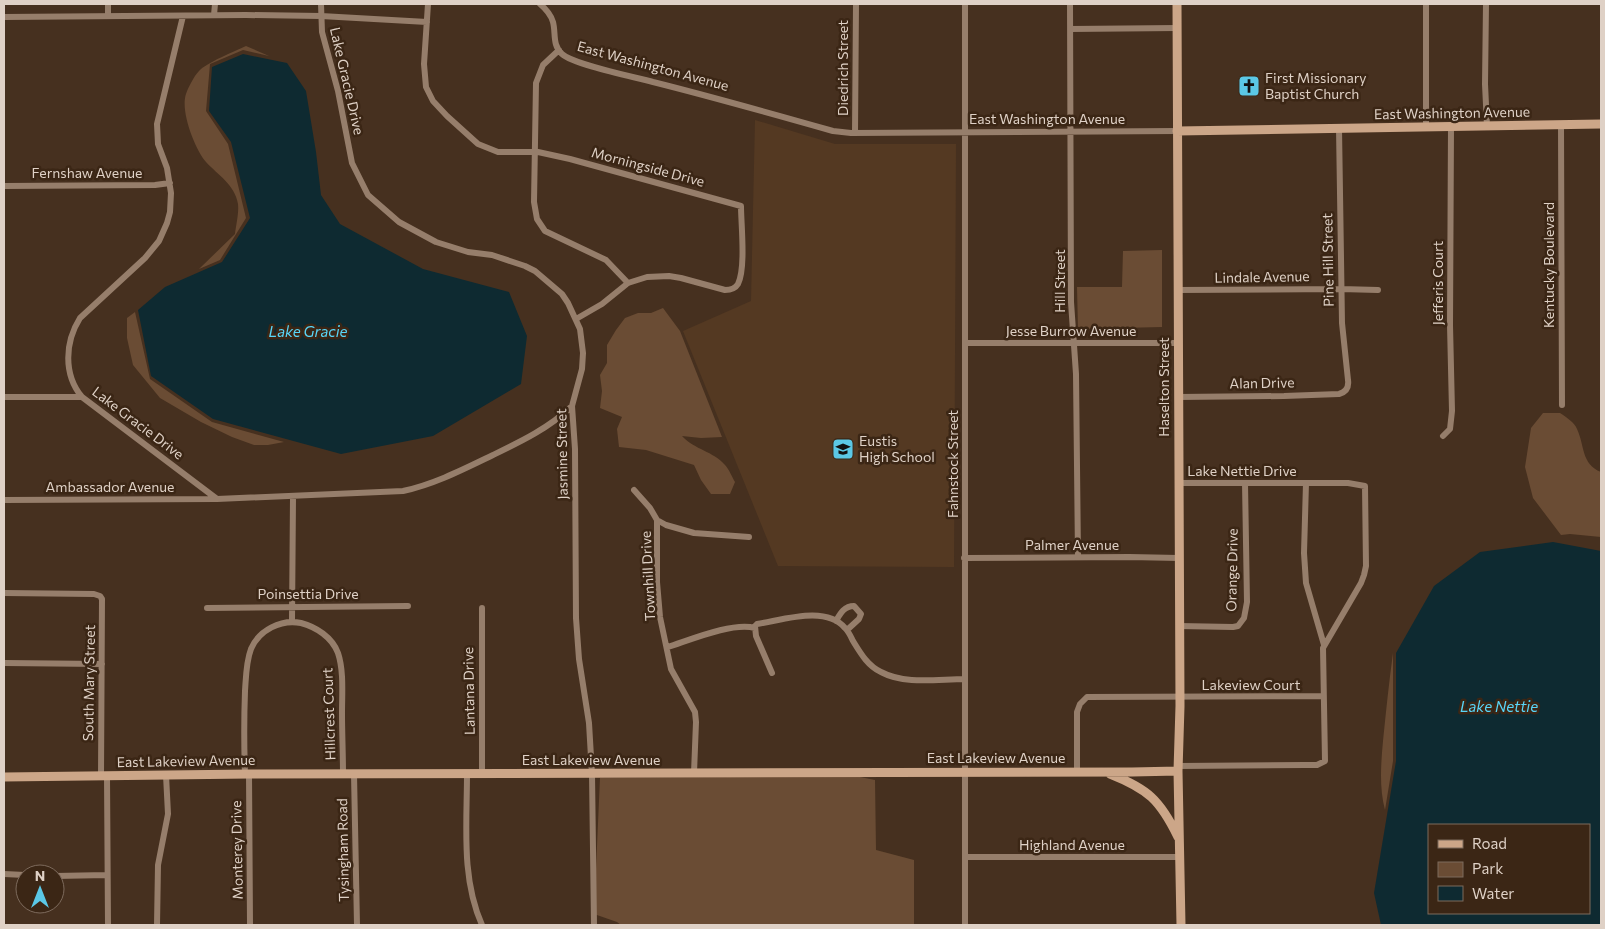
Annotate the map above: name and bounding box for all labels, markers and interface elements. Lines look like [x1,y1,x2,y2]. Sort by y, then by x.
street label: Diedrich Street [834,20,851,116]
street label: Lake Gracie Drive [327,25,368,136]
street label: East Washington Avenue [575,37,731,94]
place label: First Missionary Baptist Church [1265,69,1367,102]
church icon: First Missionary Baptist Church [1237,74,1261,98]
street label: East Washington Avenue [1374,103,1530,122]
street label: East Washington Avenue [969,110,1125,127]
street label: Morningside Drive [590,143,707,190]
street label: Fernshaw Avenue [32,164,142,181]
street label: Kentucky Boulevard [1540,202,1557,328]
street label: Pine Hill Street [1318,213,1337,307]
street label: Jefferis Court [1429,240,1446,325]
street label: Hill Street [1051,249,1068,313]
street label: Lindale Avenue [1214,267,1310,286]
water label: Lake Gracie [269,322,348,340]
street label: Jesse Burrow Avenue [1006,322,1136,339]
street label: Haselton Street [1155,337,1172,437]
street label: Alan Drive [1229,373,1295,392]
street label: Lake Gracie Drive [89,383,187,463]
street label: Jasmine Street [552,408,571,500]
street label: Fahnstock Street [944,410,961,518]
place label: Eustis High School [859,432,935,465]
school or university icon: Eustis High School [831,437,855,461]
street label: Lake Nettie Drive [1187,462,1297,479]
street label: Ambassador Avenue [46,478,174,495]
street label: Orange Drive [1222,528,1241,612]
street label: Townhill Drive [637,530,658,622]
street label: Palmer Avenue [1025,536,1119,553]
street label: Poinsettia Drive [257,585,359,602]
street label: South Mary Street [79,624,98,741]
street label: Lantana Drive [459,647,478,735]
street label: Hillcrest Court [318,667,339,761]
street label: Lakeview Court [1202,676,1301,693]
water label: Lake Nettie [1460,697,1538,715]
street label: East Lakeview Avenue [927,749,1065,766]
street label: East Lakeview Avenue [116,751,256,770]
street label: East Lakeview Avenue [522,751,660,768]
street label: Tysingham Road [333,798,352,902]
street label: Monterey Drive [227,800,246,900]
legend [1428,824,1590,914]
text: Road [1472,834,1507,852]
street label: Highland Avenue [1019,836,1125,853]
text: Park [1472,859,1503,877]
north arrow [15,864,65,914]
text: N [35,867,45,884]
text: Water [1472,884,1514,902]

